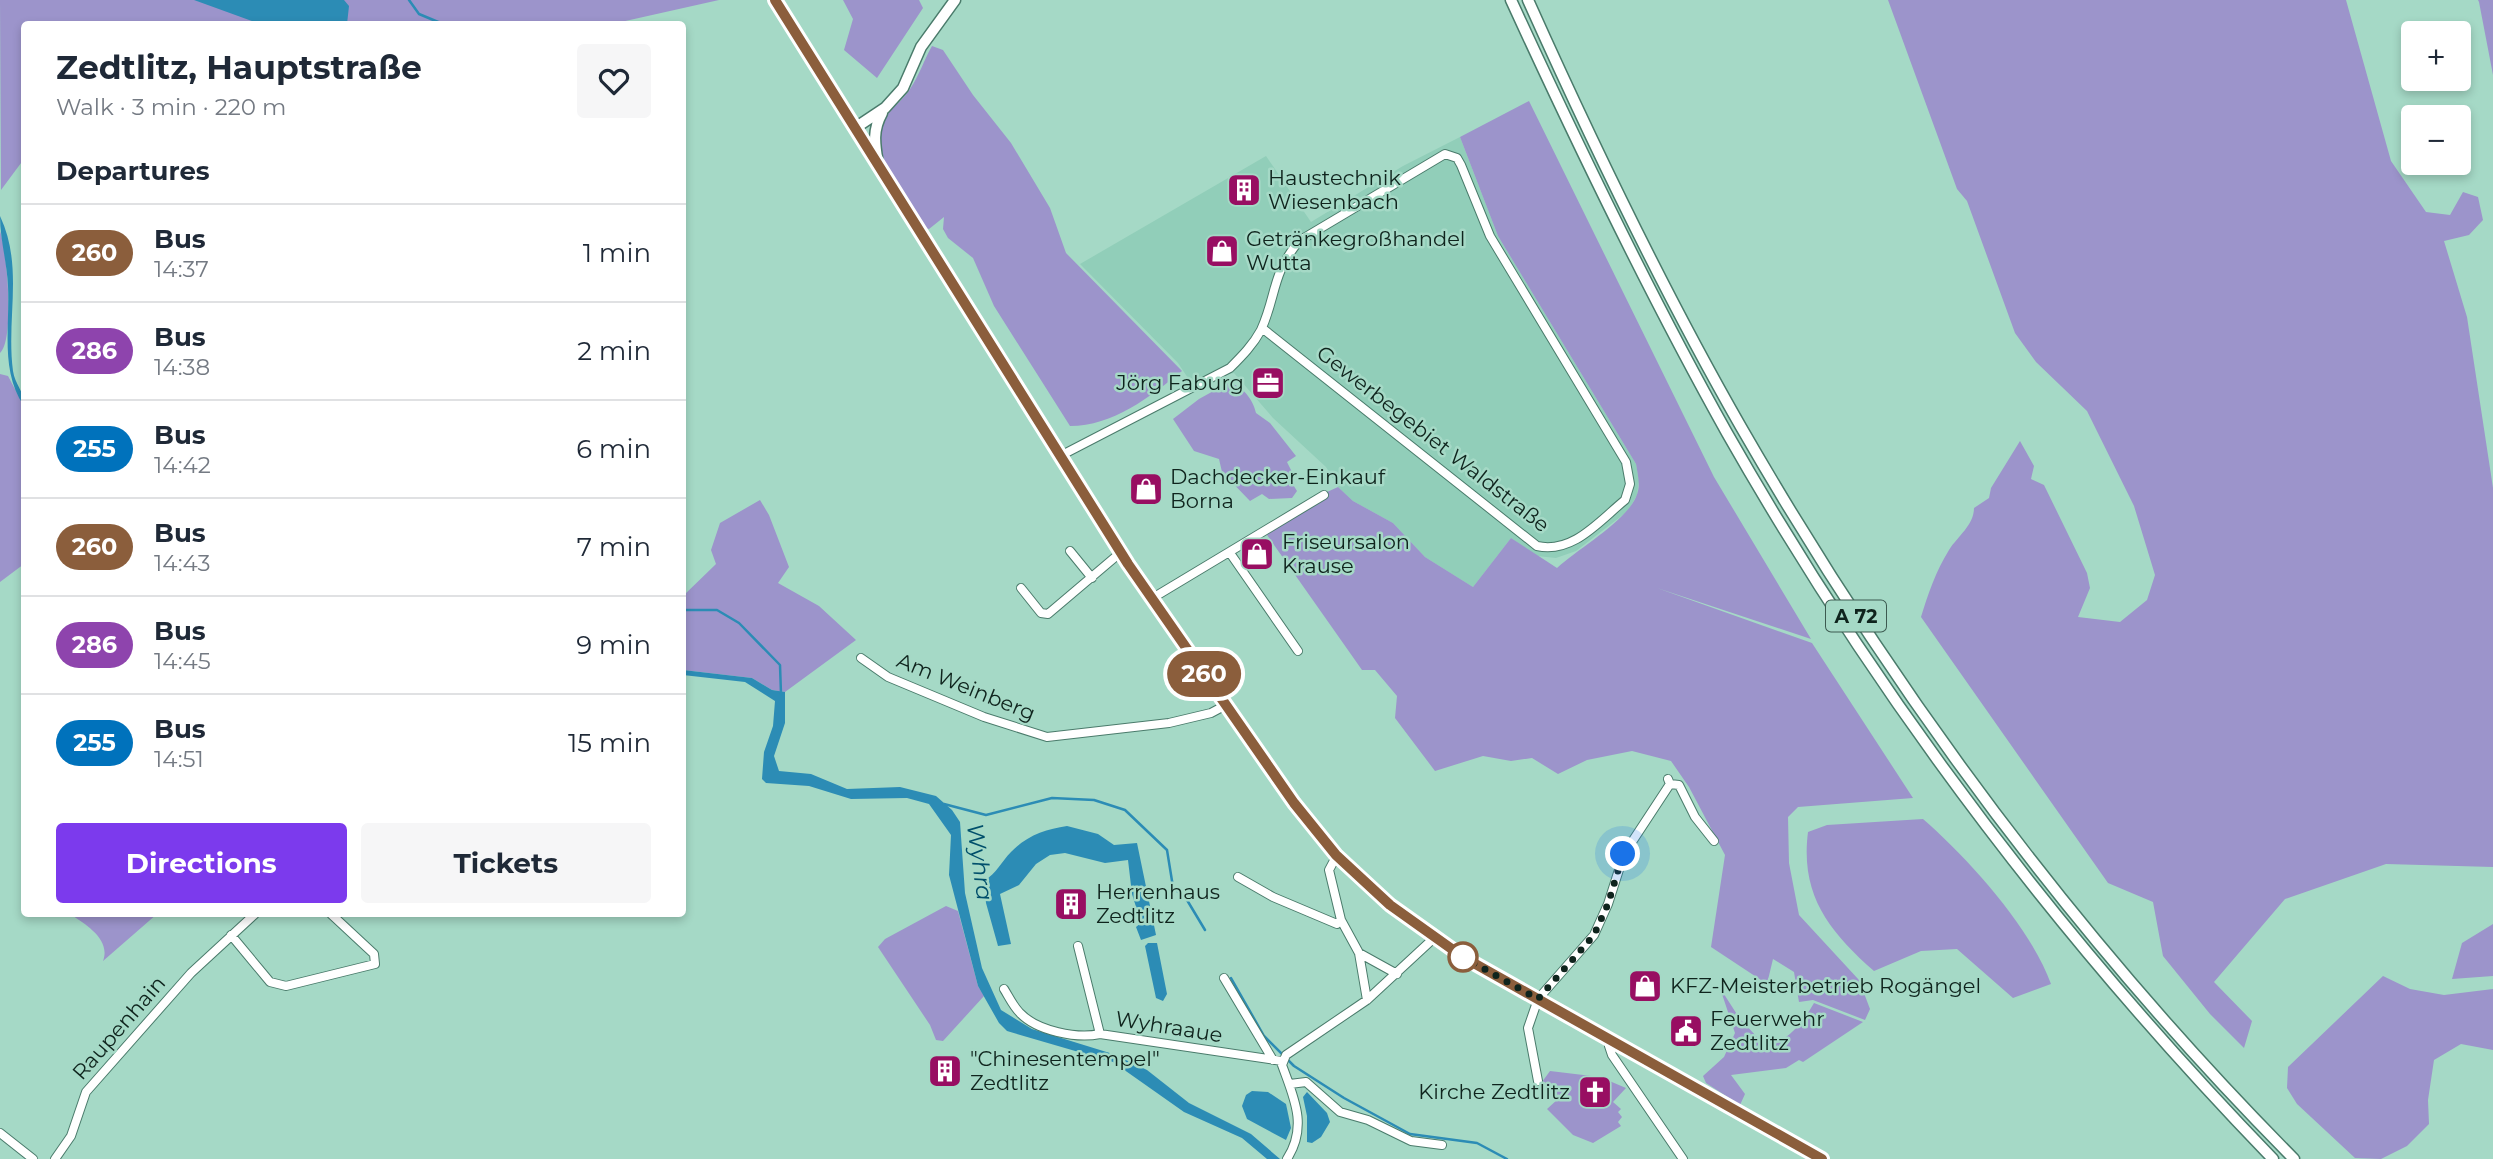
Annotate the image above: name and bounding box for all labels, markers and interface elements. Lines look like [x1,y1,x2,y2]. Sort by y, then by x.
map controls [2401,21,2471,175]
button: + [2401,21,2471,91]
button: heart [577,44,651,118]
text: Zedtlitz, Hauptstraße [56,47,422,87]
text: Walk · 3 min · 220 m [56,93,286,121]
button: − [2401,105,2471,175]
text: Departures [56,155,210,187]
place label: Haustechnik Wiesenbach [1268,165,1401,214]
building icon: Haustechnik Wiesenbach [1225,171,1263,209]
text: Bus [154,223,206,255]
place label: Getränkegroßhandel Wutta [1246,226,1465,275]
shop icon: Getränkegroßhandel Wutta [1203,232,1241,270]
text: 1 min [583,237,651,269]
text: 260 [72,238,117,267]
text: 14:37 [154,255,209,283]
text: Bus [154,321,206,353]
text: 2 min [577,335,651,367]
text: 286 [72,336,117,365]
street label: Gewerbegebiet Waldstraße [1312,340,1555,537]
text: 14:38 [154,353,210,381]
office icon: Jörg Faburg [1249,364,1287,402]
place label: Jörg Faburg [1115,370,1244,395]
text: Bus [154,419,206,451]
text: 6 min [576,433,651,465]
text: 255 [73,434,116,463]
text: 14:42 [154,451,211,479]
place label: Dachdecker-Einkauf Borna [1170,464,1386,513]
shop icon: Dachdecker-Einkauf Borna [1127,470,1165,508]
text: Bus [154,517,206,549]
place label: Friseursalon Krause [1282,529,1410,578]
text: 7 min [577,531,651,563]
text: 260 [72,532,117,561]
shop icon: Friseursalon Krause [1238,535,1276,573]
text: 14:43 [154,549,210,577]
road number: A 72 [1826,600,1886,632]
text: Bus [154,615,206,647]
text: 9 min [576,629,651,661]
text: 286 [72,630,117,659]
text: 14:45 [154,647,211,675]
street label: Am Weinberg [893,647,1039,726]
line badge: 260 [1164,651,1244,697]
text: 260 [1181,659,1227,688]
text: Bus [154,713,206,745]
text: 15 min [568,727,651,759]
text: 255 [73,728,116,757]
text: 14:51 [154,745,204,773]
water label: Wyhra [961,822,999,902]
button: Directions [56,823,347,903]
button: Tickets [361,823,651,903]
your location [1605,836,1640,871]
place label: Herrenhaus Zedtlitz [1096,879,1220,928]
building icon: Herrenhaus Zedtlitz [1052,885,1090,923]
unlabelled marker [1448,942,1478,972]
shop icon: KFZ-Meisterbetrieb Rogängel [1626,967,1664,1005]
street label: Raupenhain [67,971,170,1085]
place label: KFZ-Meisterbetrieb Rogängel [1670,973,1981,998]
street label: Wyhraaue [1114,1006,1224,1047]
place label: Feuerwehr Zedtlitz [1710,1006,1825,1055]
public building icon: Feuerwehr Zedtlitz [1667,1012,1705,1050]
place label: "Chinesentempel" Zedtlitz [970,1046,1160,1095]
building icon: "Chinesentempel" Zedtlitz [926,1052,964,1090]
church icon: Kirche Zedtlitz [1576,1073,1614,1111]
place label: Kirche Zedtlitz [1418,1079,1570,1104]

